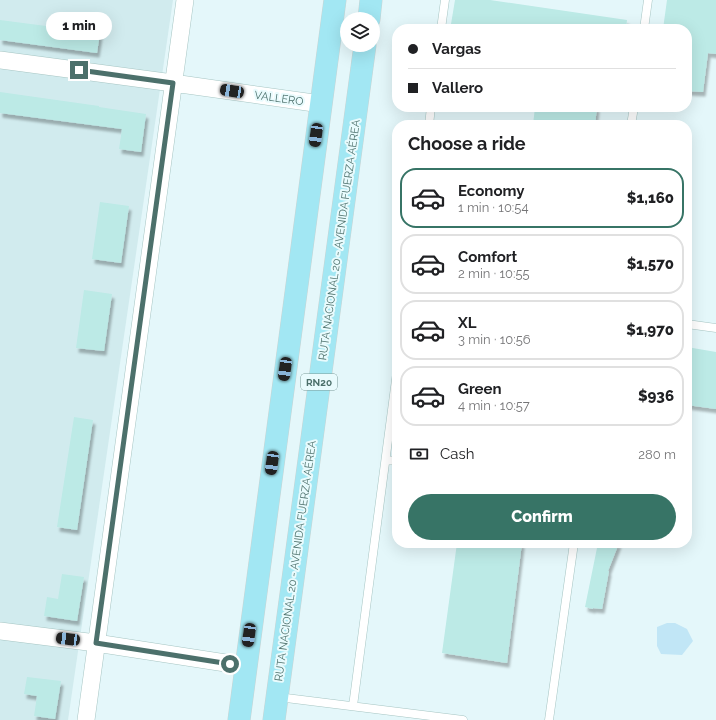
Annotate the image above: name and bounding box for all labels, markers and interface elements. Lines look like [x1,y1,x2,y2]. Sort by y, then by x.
callout: 1 min [46,12,112,40]
map controls [340,12,380,52]
button: layers [340,12,380,52]
text: 1 min [62,18,96,33]
text: Vargas [432,40,481,58]
route end [70,61,88,79]
text: Vallero [432,79,483,97]
car [219,83,245,99]
street label: VALLERO [254,89,304,108]
street label: RUTA NACIONAL 20 - AVENIDA FUERZA AÉREA [315,118,363,361]
car [308,122,324,148]
text: Choose a ride [408,133,526,154]
icon: car [410,180,446,216]
text: Economy [458,182,525,200]
text: $1,160 [627,189,674,207]
text: 1 min · 10:54 [458,200,528,215]
icon: car [410,246,446,282]
text: Comfort [458,248,517,266]
text: $1,570 [627,255,674,273]
text: 2 min · 10:55 [458,266,530,281]
icon: car [410,312,446,348]
text: XL [458,314,476,332]
text: $1,970 [626,321,674,339]
text: 3 min · 10:56 [458,332,531,347]
car [277,356,293,382]
road number: RN20 [301,374,337,390]
icon: car [410,378,446,414]
text: Green [458,380,502,398]
text: $936 [638,387,674,405]
text: 4 min · 10:57 [458,398,530,413]
street label: RUTA NACIONAL 20 - AVENIDA FUERZA AÉREA [271,439,319,682]
icon: cash [408,443,430,465]
text: Cash [440,445,474,463]
text: 280 m [638,447,676,462]
car [264,450,280,476]
button: Confirm [408,494,676,540]
car [241,622,257,648]
car [55,632,81,646]
route start [221,655,239,673]

